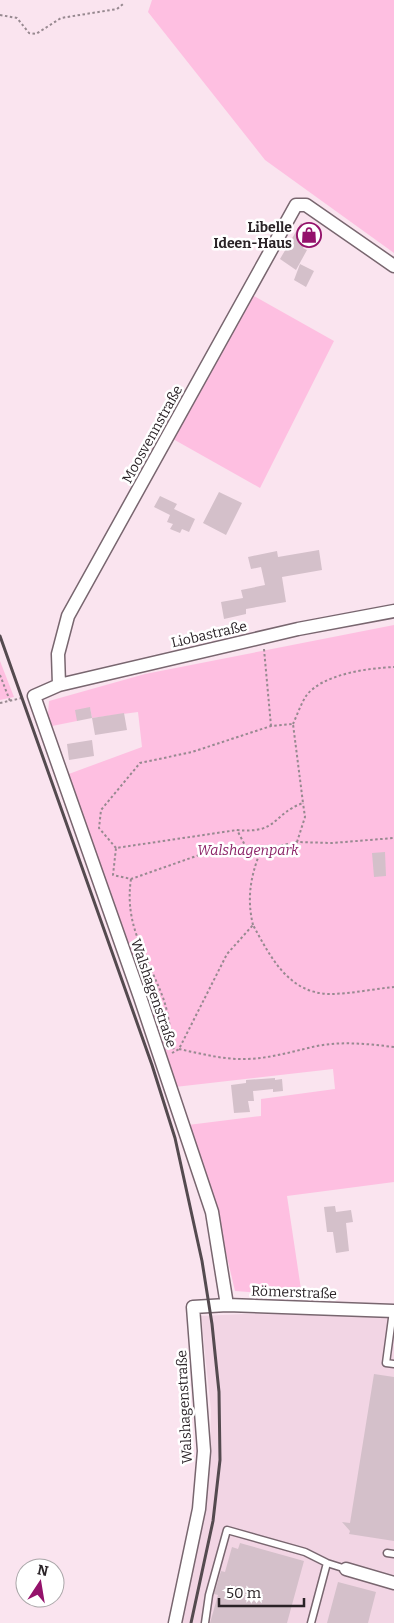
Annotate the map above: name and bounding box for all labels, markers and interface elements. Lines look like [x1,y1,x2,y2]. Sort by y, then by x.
place label: Libelle Ideen-Haus [214,219,292,252]
shop icon: Libelle Ideen-Haus [296,222,322,248]
street label: Moosvennstraße [119,382,186,486]
street label: Liobastraße [170,618,249,651]
park label: Walshagenpark [197,842,299,859]
street label: Walshagenstraße [127,937,180,1050]
street label: Römerstraße [251,1283,337,1302]
street label: Walshagenstraße [173,1350,196,1464]
north arrow [15,1558,65,1608]
text: N [36,1561,50,1580]
scale bar [219,1576,304,1608]
text: 50 m [226,1584,262,1602]

